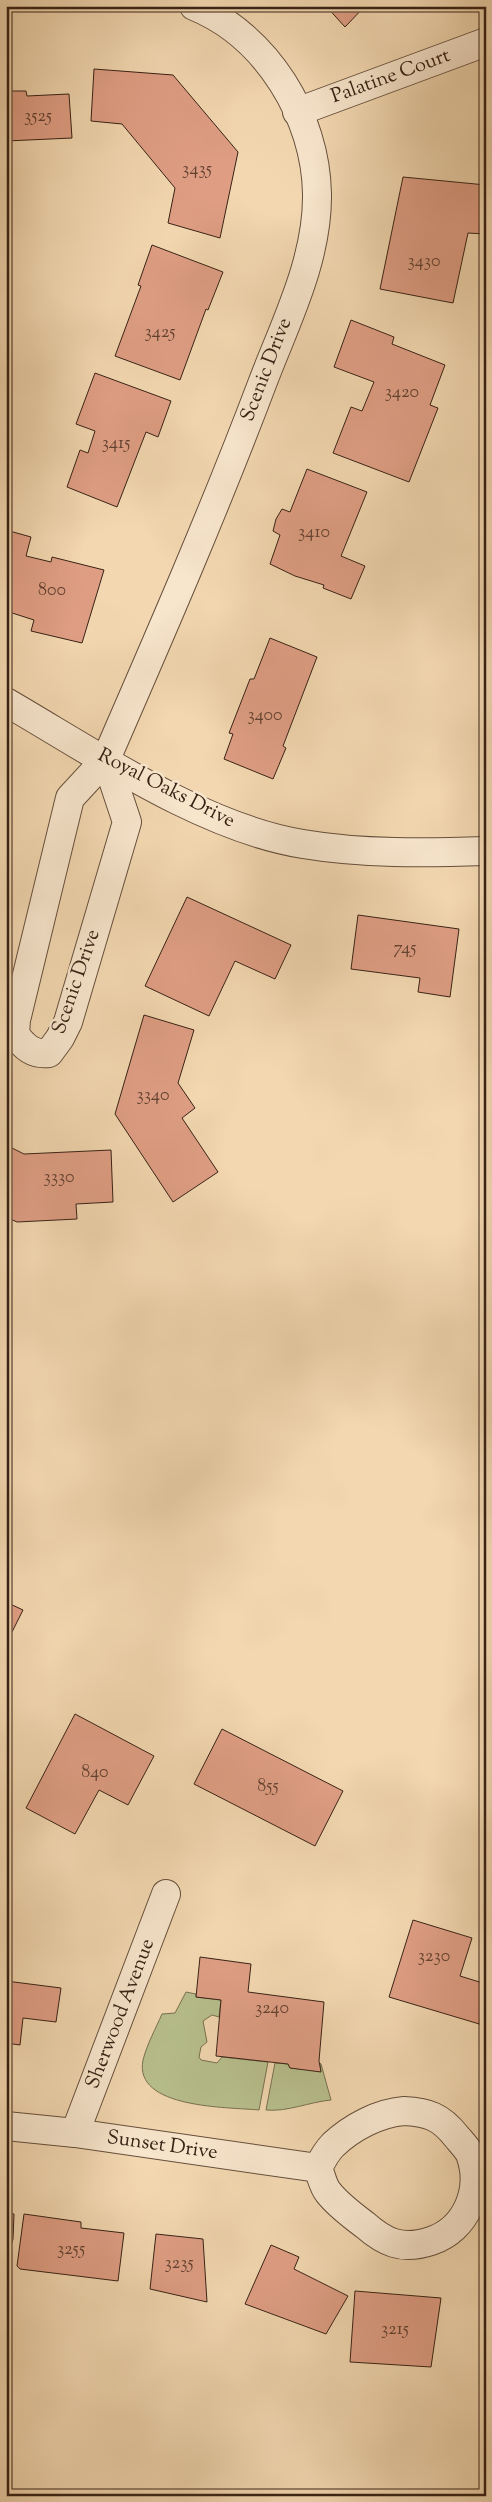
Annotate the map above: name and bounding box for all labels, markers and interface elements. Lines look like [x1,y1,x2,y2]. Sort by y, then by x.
street label: Palatine Court [327,42,455,112]
house number: 3525 [24,104,52,130]
house number: 3435 [182,157,212,183]
house number: 3430 [408,249,440,275]
street label: Scenic Drive [234,314,300,426]
house number: 3425 [145,320,175,346]
house number: 3420 [385,380,419,406]
house number: 3415 [102,431,130,457]
house number: 3410 [298,520,330,546]
house number: 800 [38,578,66,604]
house number: 3400 [247,703,283,729]
street label: Royal Oaks Drive [92,742,240,836]
street label: Scenic Drive [46,926,108,1038]
house number: 745 [393,936,417,962]
house number: 3340 [137,1083,169,1109]
house number: 3330 [43,1165,75,1191]
house number: 840 [81,1760,109,1786]
house number: 855 [257,1774,279,1800]
street label: Sherwood Avenue [79,1935,163,2093]
house number: 3230 [418,1944,450,1970]
house number: 3240 [255,1996,289,2022]
street label: Sunset Drive [105,2124,219,2168]
house number: 3255 [57,2237,85,2263]
house number: 3235 [164,2251,194,2277]
house number: 3215 [381,2317,409,2343]

